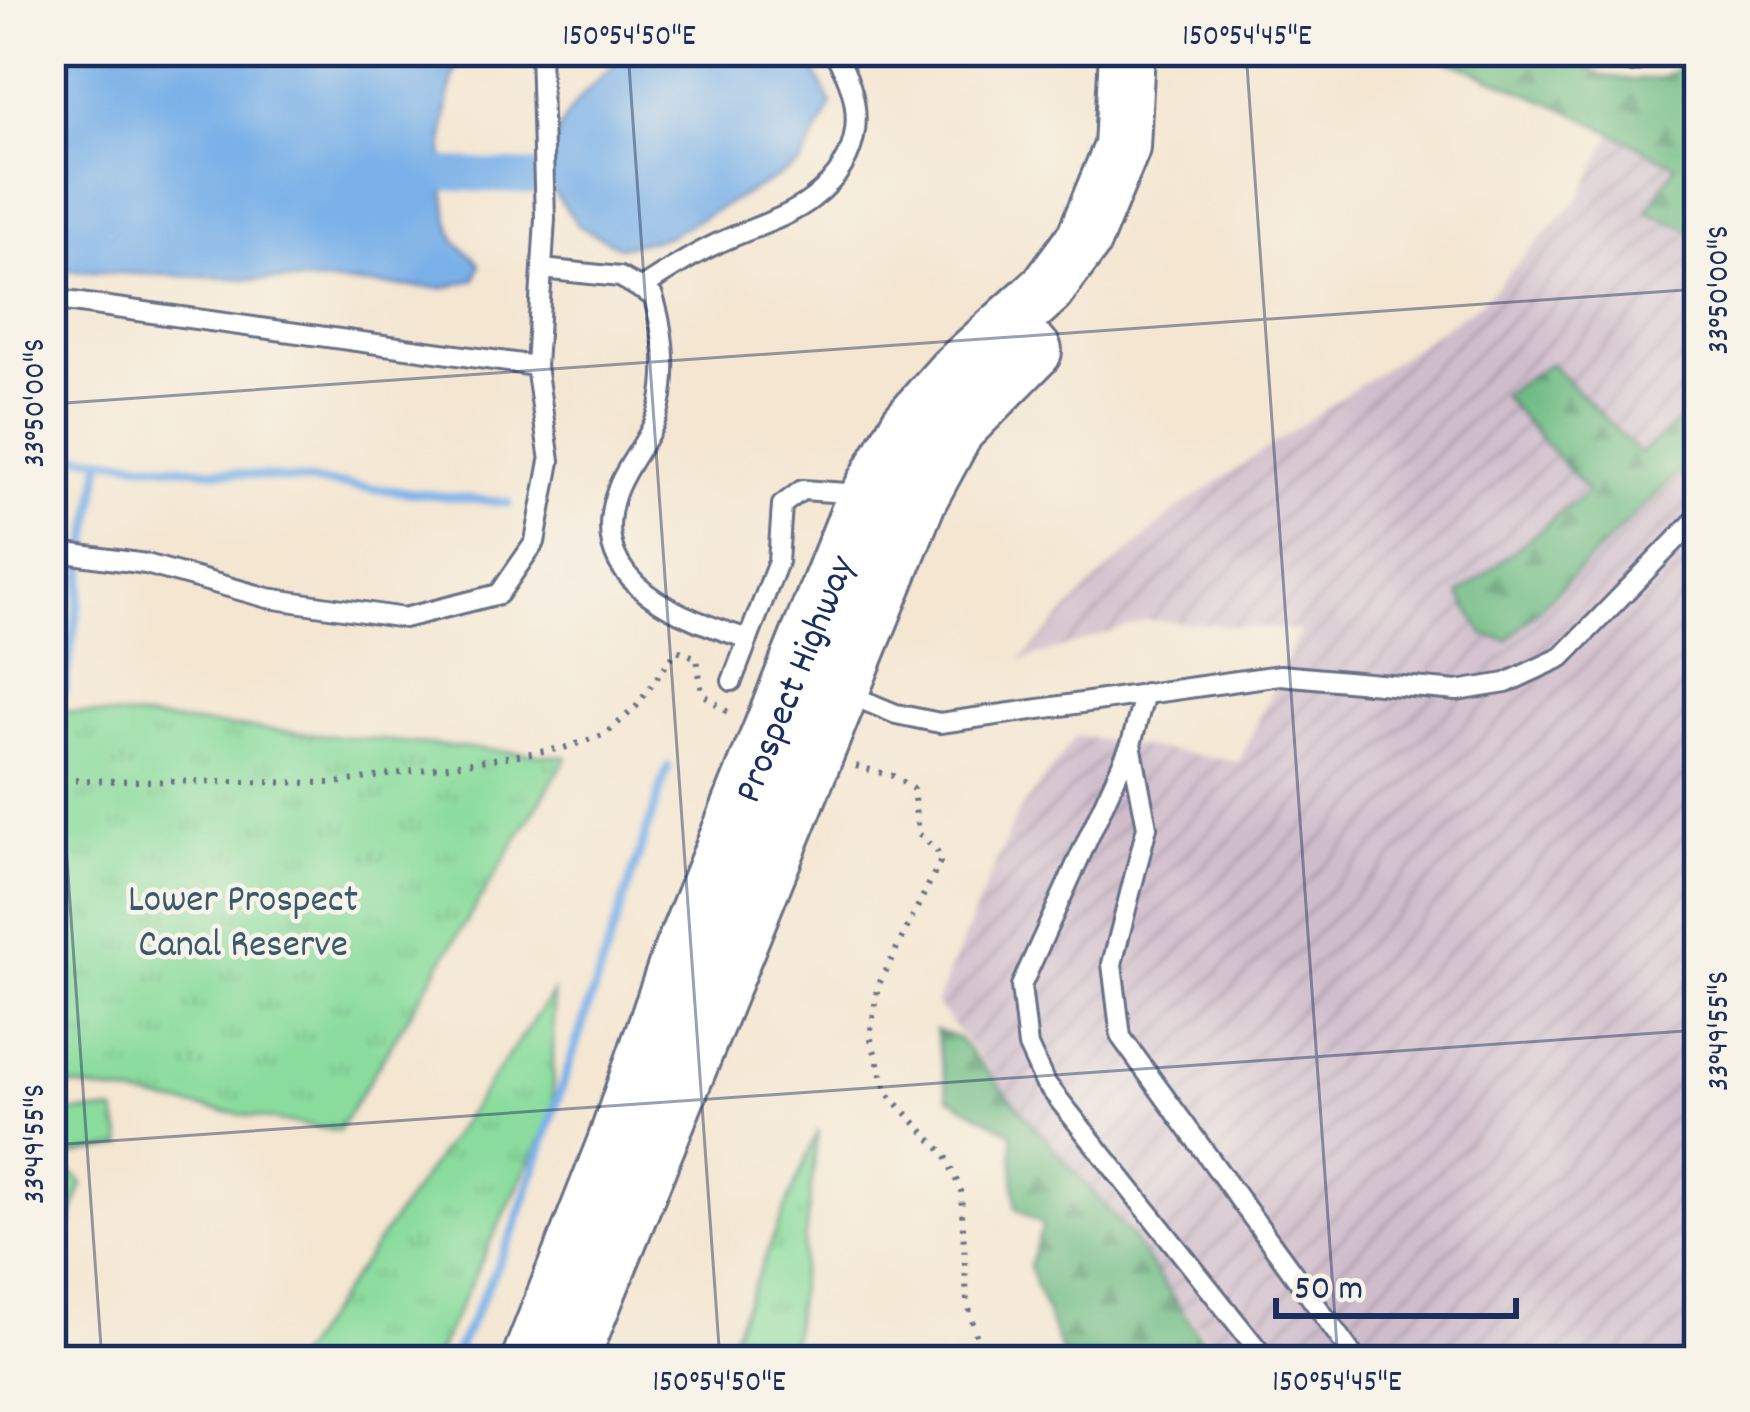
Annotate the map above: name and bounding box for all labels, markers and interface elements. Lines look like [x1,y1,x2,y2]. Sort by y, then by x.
text: 150°54'50"E [562,17,696,60]
text: 150°54'45"E [1182,17,1312,60]
text: 33°50'00"S [1700,225,1743,355]
text: 33°50'00"S [16,338,59,468]
street label: Prospect Highway [723,548,873,812]
park label: Lower Prospect Canal Reserve [128,875,358,975]
text: 33°49'55"S [1700,971,1743,1091]
text: 33°49'55"S [16,1084,59,1204]
scale bar [1276,1244,1516,1318]
text: 50 m [1294,1265,1363,1317]
text: 150°54'50"E [652,1363,786,1406]
text: 150°54'45"E [1272,1363,1402,1406]

